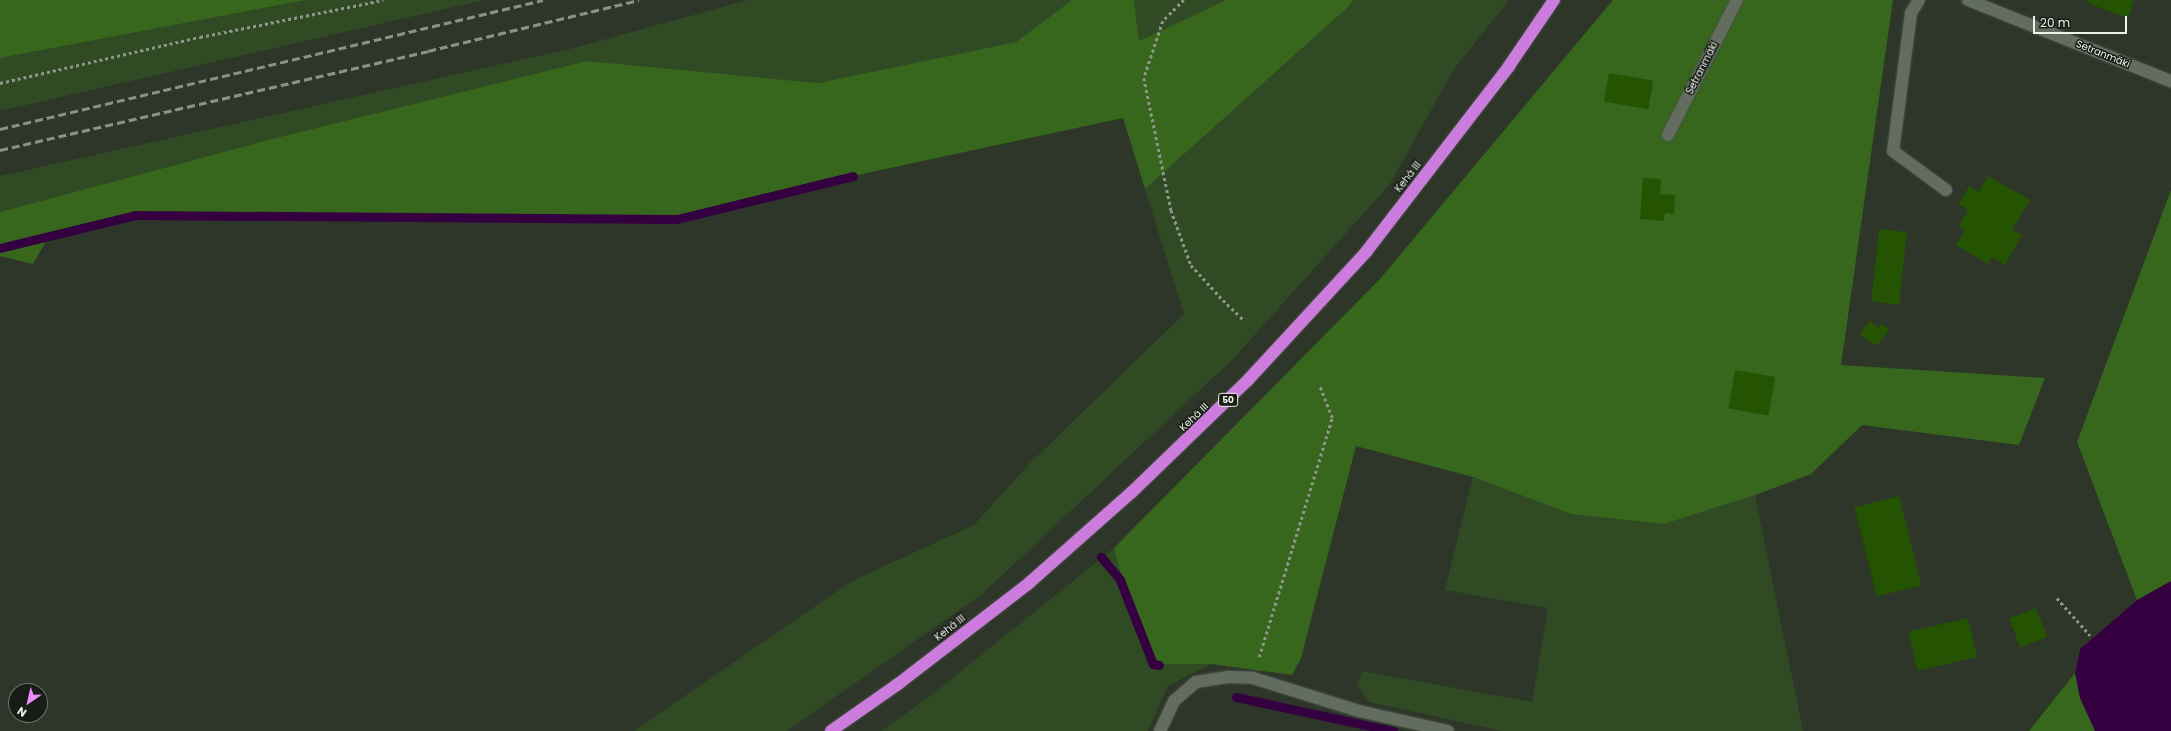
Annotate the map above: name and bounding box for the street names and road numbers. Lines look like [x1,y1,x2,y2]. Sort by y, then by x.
street label: Setranmäki [2074,38,2132,70]
street label: Setranmäki [1684,40,1720,96]
street label: Kehä III [1392,159,1424,195]
road number: 50 [1218,393,1238,407]
street label: Kehä III [1177,400,1211,434]
street label: Kehä III [932,612,968,644]

